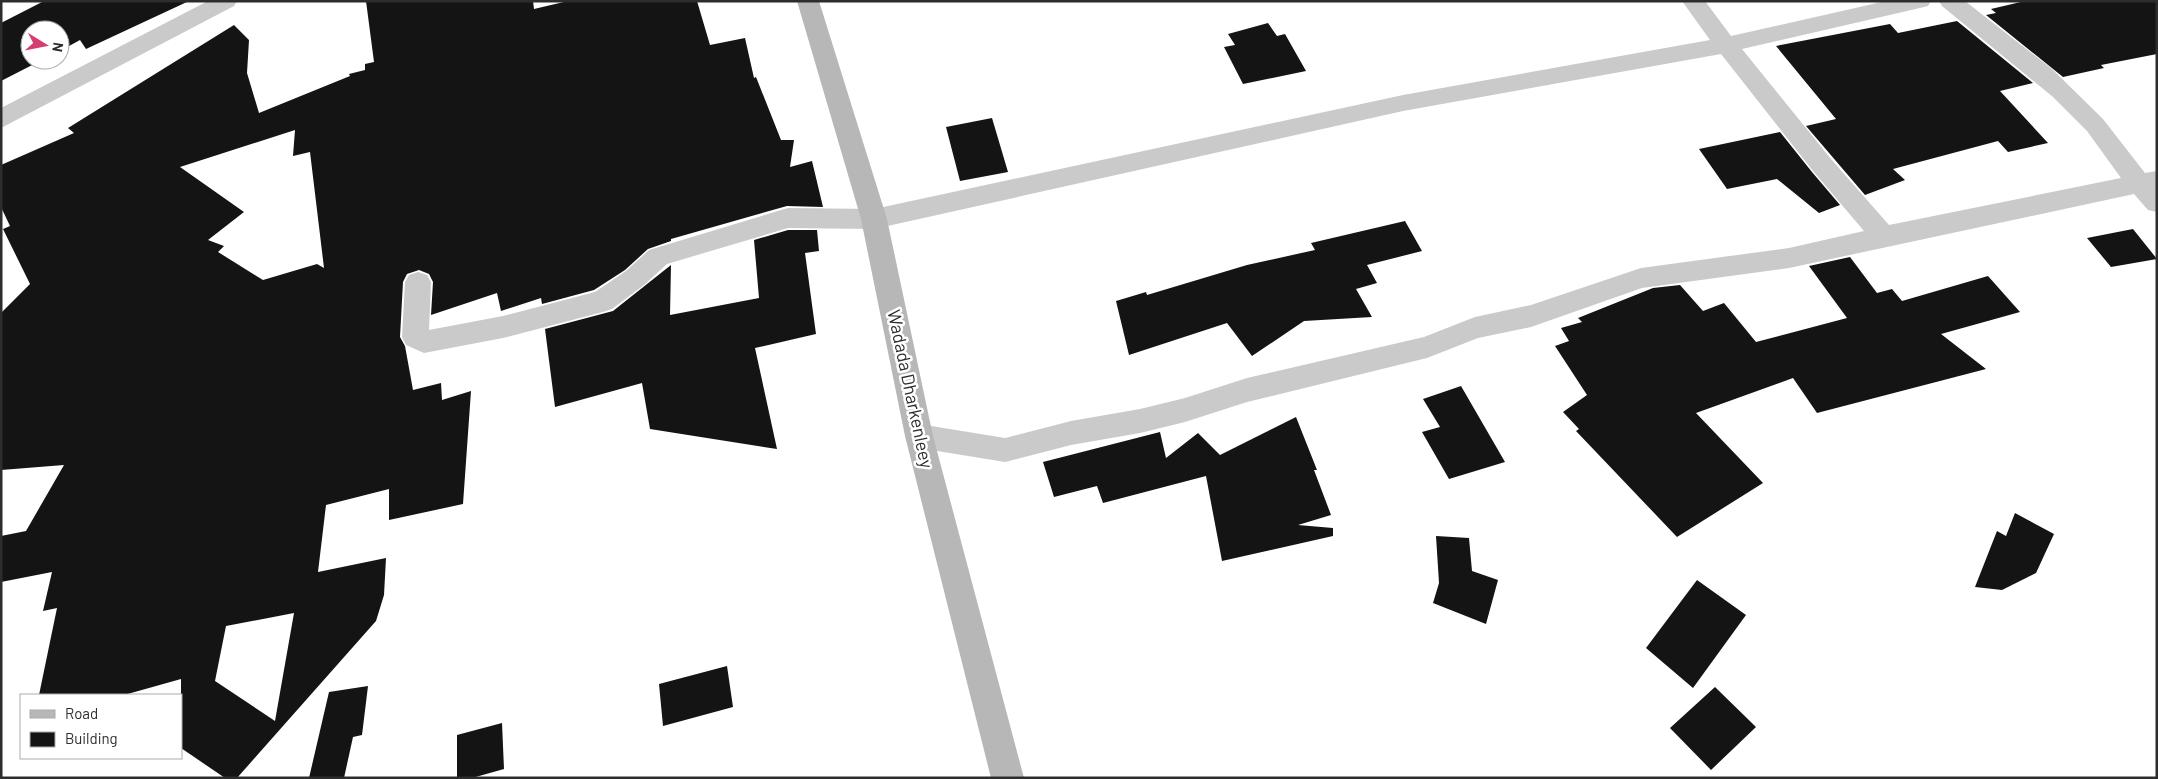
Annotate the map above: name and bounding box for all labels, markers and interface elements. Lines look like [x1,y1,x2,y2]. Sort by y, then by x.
north arrow [20,20,70,70]
text: N [49,41,67,53]
street label: Wadada Dharkenleey [883,307,939,470]
legend [20,694,182,759]
text: Road [65,704,98,722]
text: Building [65,729,118,747]

